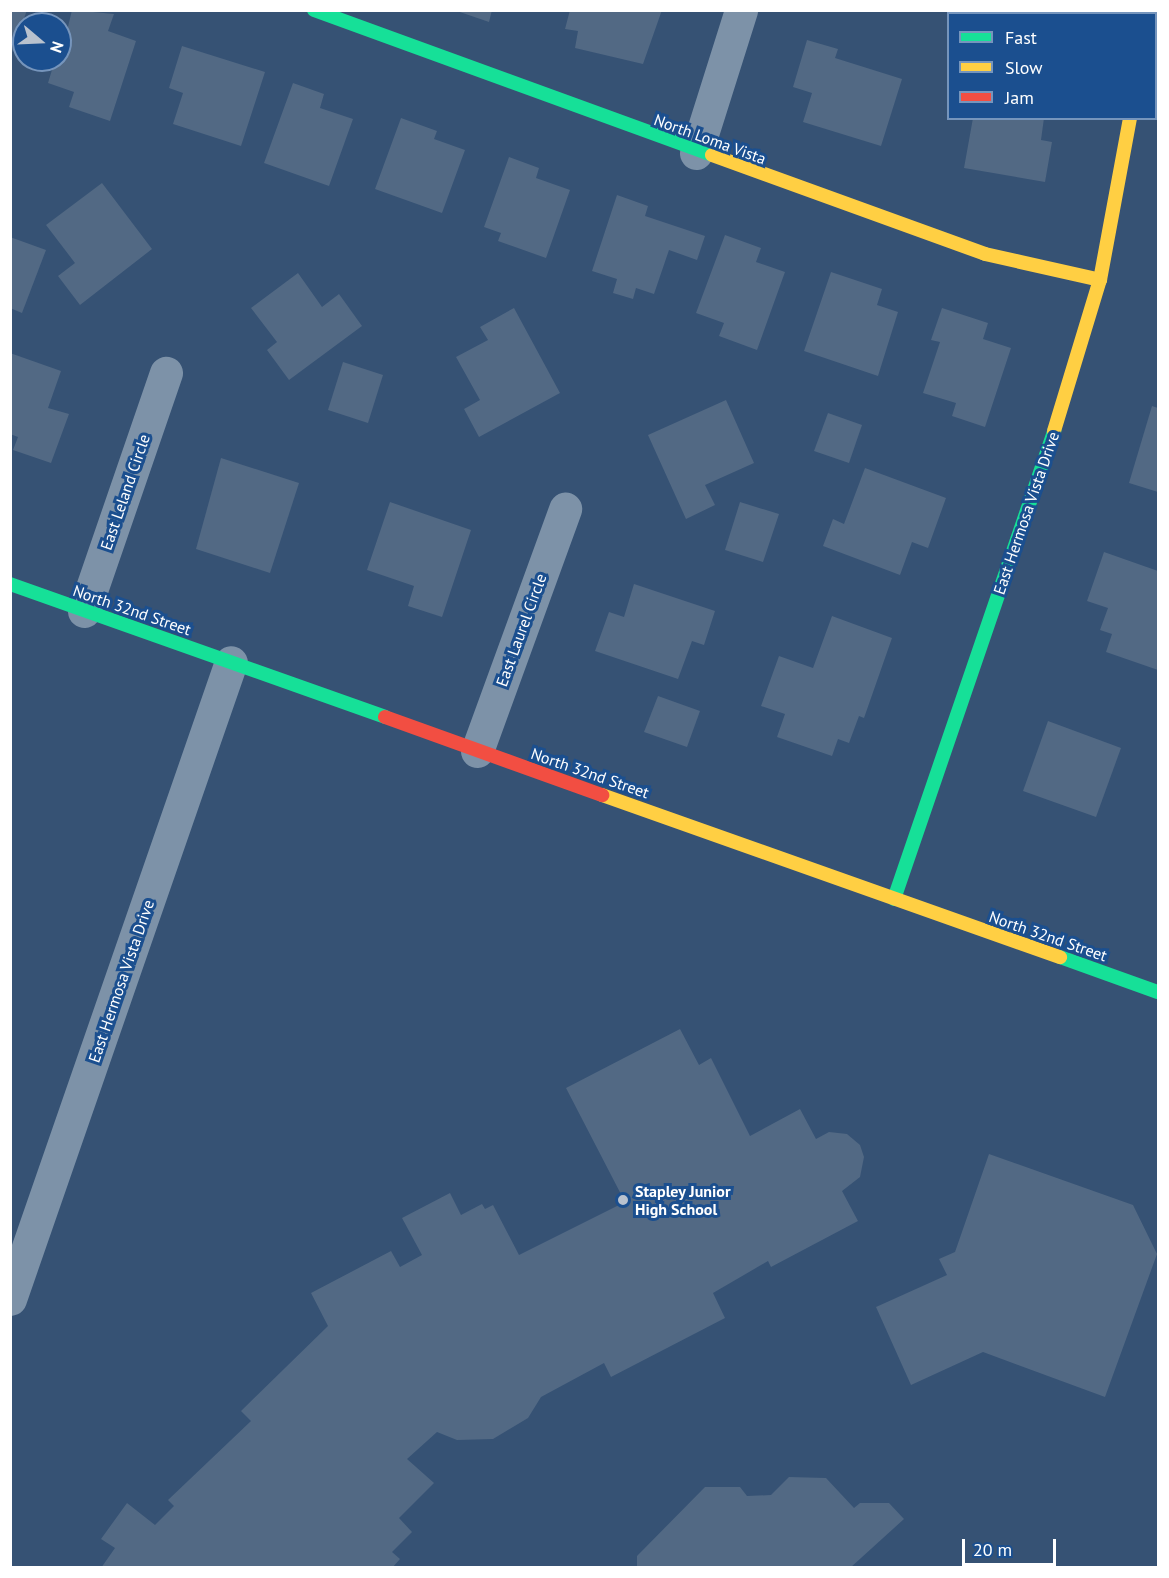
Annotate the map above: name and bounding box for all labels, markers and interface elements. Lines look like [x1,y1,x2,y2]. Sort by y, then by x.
north arrow [12,12,72,72]
legend [947,12,1157,120]
text: Fast [1005,26,1037,49]
text: N [46,39,68,55]
text: Slow [1005,56,1043,79]
text: Jam [1005,86,1034,109]
street label: North Loma Vista [651,110,769,168]
street label: East Hermosa Vista Drive [989,429,1063,597]
street label: East Leland Circle [96,431,154,553]
street label: East Laurel Circle [492,571,550,689]
street label: North 32nd Street [70,581,194,639]
street label: North 32nd Street [528,744,652,802]
street label: East Hermosa Vista Drive [84,897,158,1065]
street label: North 32nd Street [986,907,1110,965]
place label: Stapley Junior High School [635,1181,731,1219]
marker: Stapley Junior High School [616,1193,630,1207]
scale bar [965,1527,1060,1565]
text: 20 m [973,1538,1012,1561]

